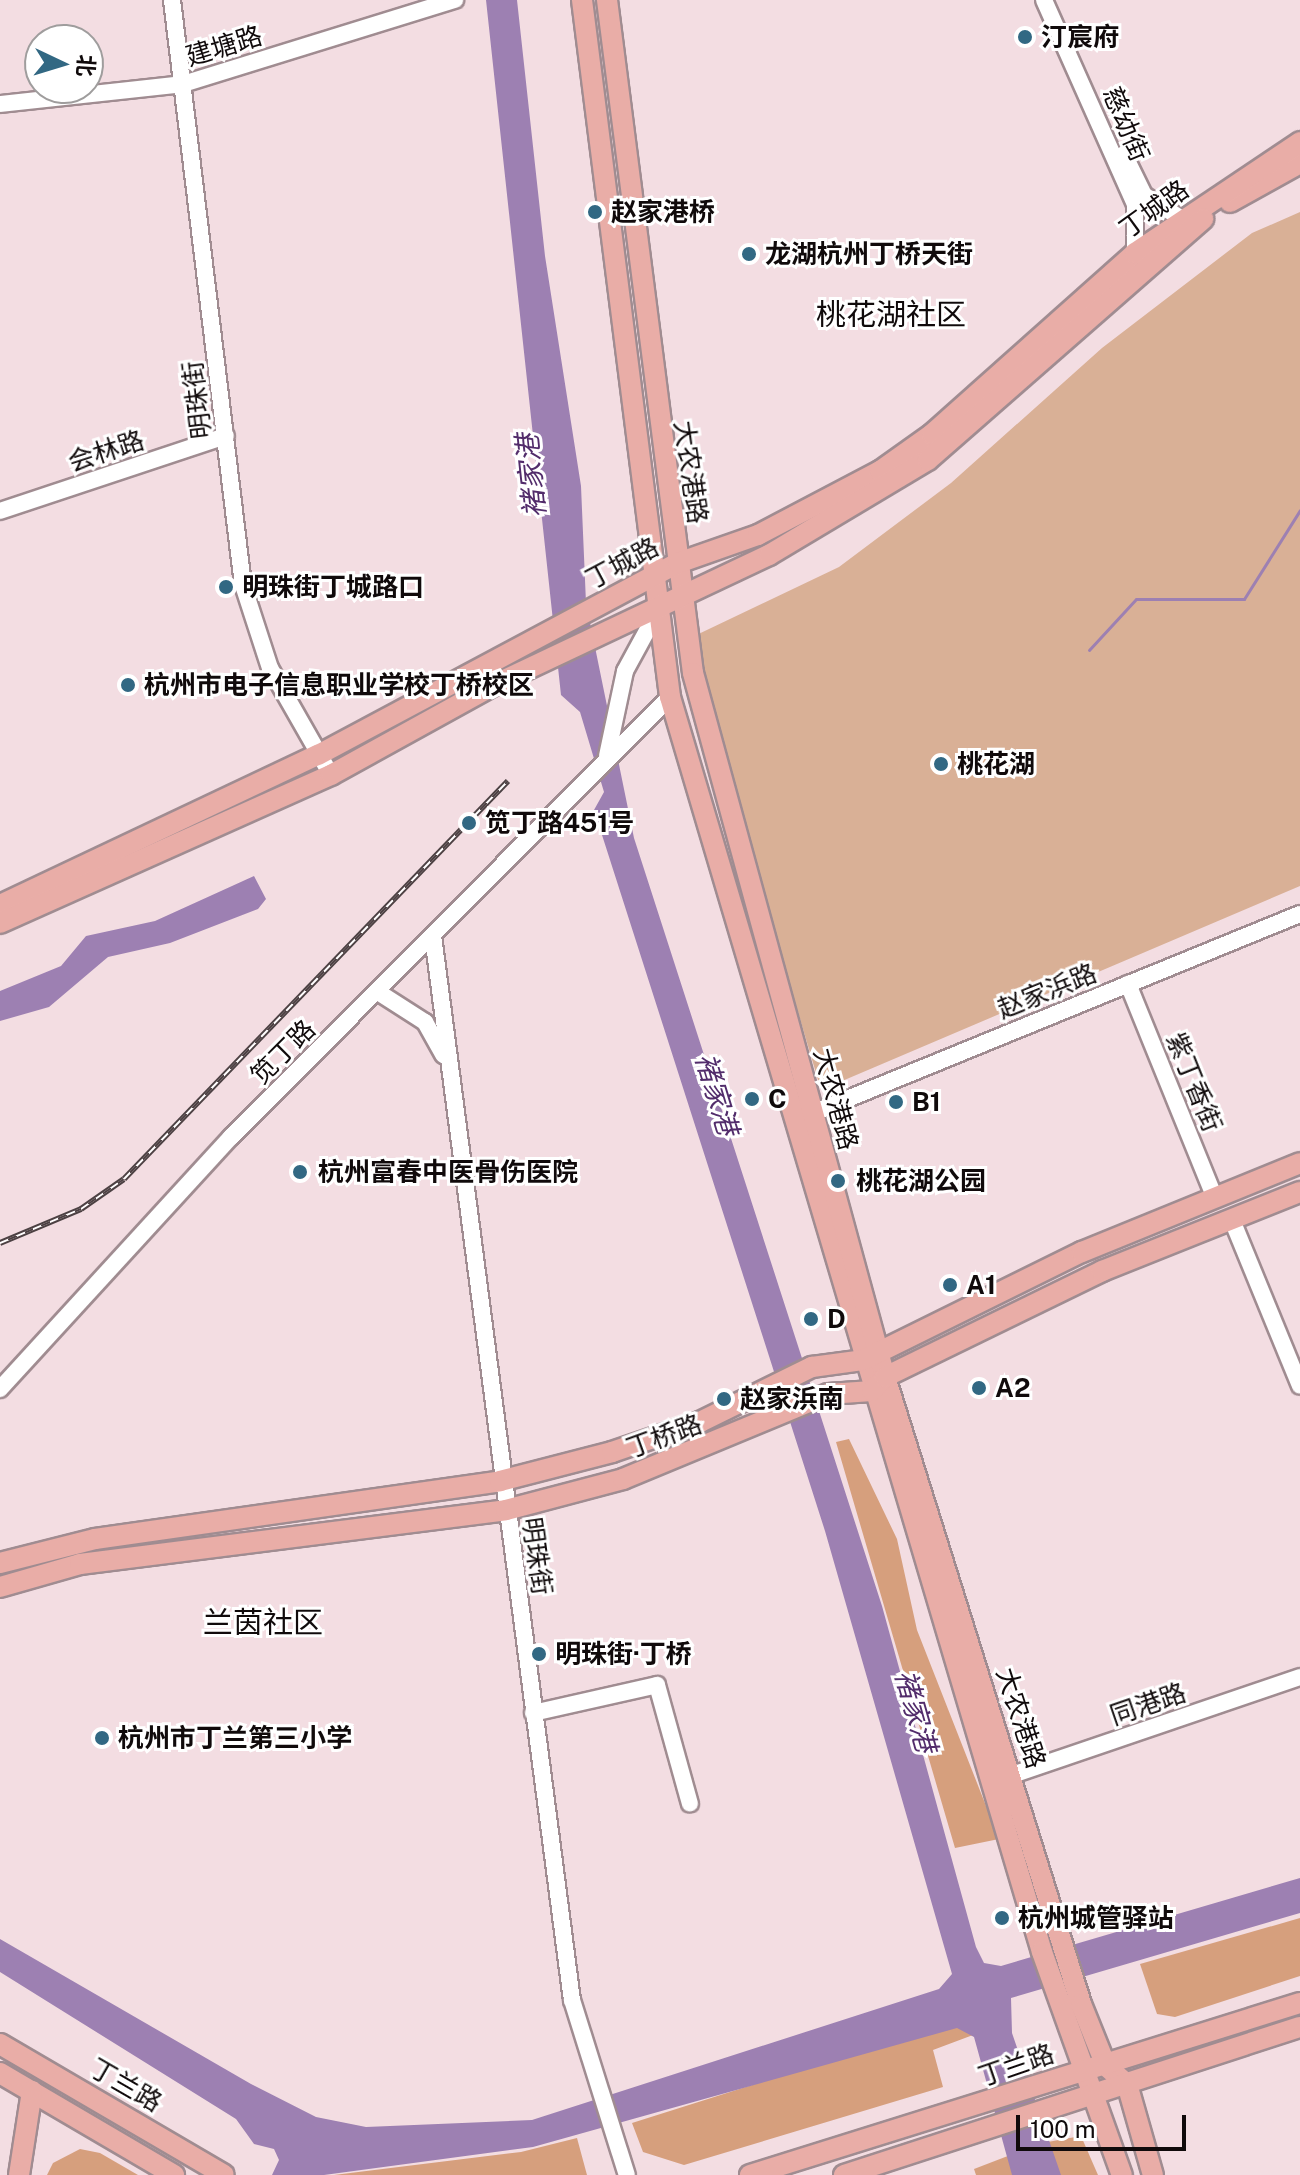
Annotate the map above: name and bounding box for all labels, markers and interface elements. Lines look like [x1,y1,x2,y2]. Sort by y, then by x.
street label: 建塘路 [182,20,266,72]
place label: 汀宸府 [1041,21,1119,53]
north arrow [24,24,104,104]
marker: 汀宸府 [1016,28,1034,46]
text: 北 [72,54,100,77]
street label: 慈幼街 [1096,82,1156,166]
street label: 丁城路 [1113,173,1195,245]
place label: 赵家港桥 [611,196,715,228]
marker: 赵家港桥 [586,203,604,221]
place label: 龙湖杭州丁桥天街 [765,238,973,270]
marker: 龙湖杭州丁桥天街 [740,245,758,263]
district label: 桃花湖社区 [816,296,966,332]
street label: 明珠街 [177,359,217,441]
street label: 大农港路 [668,418,714,526]
street label: 会林路 [64,424,148,478]
water label: 褚家港 [510,432,552,520]
street label: 丁城路 [580,531,664,595]
place label: 明珠街丁城路口 [242,571,424,603]
marker: 明珠街丁城路口 [217,578,235,596]
place label: 杭州市电子信息职业学校丁桥校区 [144,669,534,701]
marker: 杭州市电子信息职业学校丁桥校区 [119,676,137,694]
place label: 桃花湖 [957,748,1035,780]
marker: 桃花湖 [932,755,950,773]
place label: 笕丁路451号 [485,807,634,839]
marker: 笕丁路451号 [460,814,478,832]
street label: 赵家浜路 [993,957,1101,1025]
street label: 笕丁路 [244,1013,322,1091]
street label: 紫丁香街 [1160,1028,1228,1136]
street label: 大农港路 [807,1045,865,1153]
water label: 褚家港 [689,1049,745,1139]
place label: C [768,1083,787,1115]
place label: B1 [912,1086,941,1118]
marker: C [743,1090,761,1108]
marker: B1 [887,1093,905,1111]
place label: 杭州富春中医骨伤医院 [318,1156,578,1188]
marker: 杭州富春中医骨伤医院 [289,1161,311,1183]
place label: 桃花湖公园 [856,1165,986,1197]
marker: 桃花湖公园 [827,1170,849,1192]
place label: A1 [966,1269,996,1301]
marker: A1 [941,1276,959,1294]
place label: D [827,1303,846,1335]
marker: D [802,1310,820,1328]
place label: A2 [995,1372,1030,1404]
marker: A2 [970,1379,988,1397]
place label: 赵家浜南 [740,1383,844,1415]
marker: 赵家浜南 [715,1390,733,1408]
street label: 丁桥路 [622,1408,706,1464]
street label: 明珠街 [516,1515,558,1597]
district label: 兰茵社区 [203,1604,323,1640]
place label: 明珠街·丁桥 [555,1638,692,1670]
marker: 明珠街·丁桥 [530,1645,548,1663]
street label: 大农港路 [990,1664,1052,1772]
water label: 褚家港 [888,1666,944,1756]
street label: 同港路 [1106,1677,1190,1731]
place label: 杭州市丁兰第三小学 [118,1722,352,1754]
marker: 杭州市丁兰第三小学 [93,1729,111,1747]
place label: 杭州城管驿站 [1018,1902,1174,1934]
marker: 杭州城管驿站 [993,1909,1011,1927]
street label: 丁兰路 [974,2038,1058,2092]
street label: 丁兰路 [84,2052,168,2118]
scale bar [1020,2099,1190,2149]
text: 100 m [1030,2115,1096,2143]

